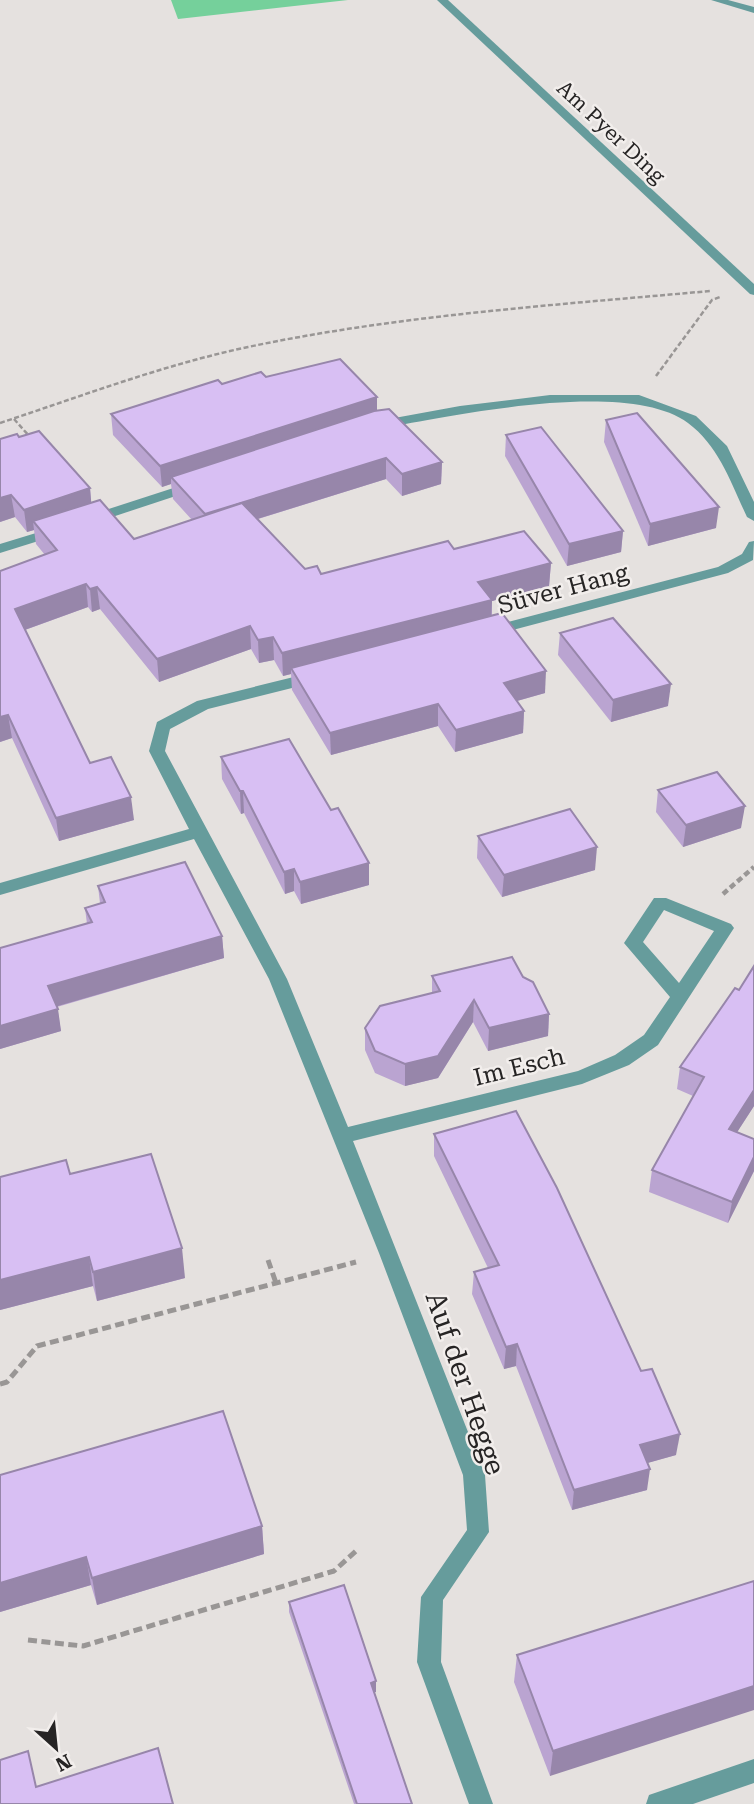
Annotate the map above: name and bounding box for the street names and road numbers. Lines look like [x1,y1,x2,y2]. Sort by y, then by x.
street label: Am Pyer Ding [552,76,670,188]
street label: Süver Hang [495,558,632,620]
street label: Im Esch [471,1042,567,1092]
street label: Auf der Hegge [419,1287,512,1479]

